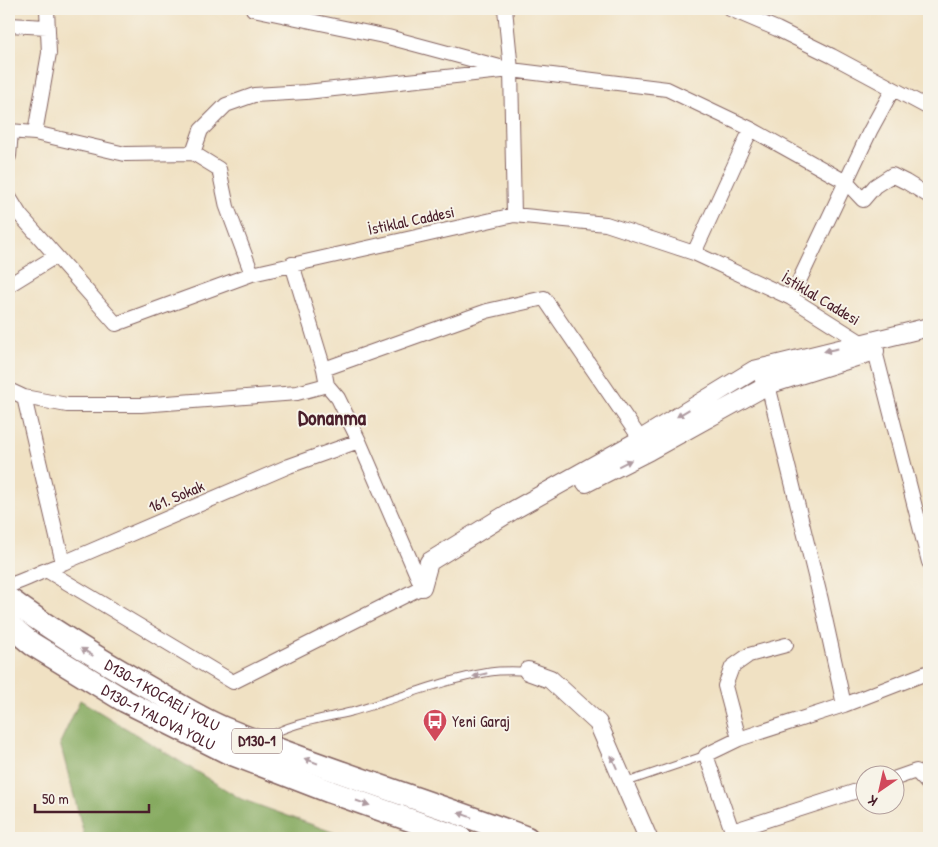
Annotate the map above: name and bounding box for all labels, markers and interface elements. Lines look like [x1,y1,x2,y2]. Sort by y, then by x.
street label: İstiklal Caddesi [366,200,456,240]
street label: İstiklal Caddesi [778,266,864,330]
one-way arrow [822,347,838,355]
district label: Donanma [298,403,367,432]
one-way arrow [676,409,689,418]
one-way arrow [617,459,632,467]
street label: 161. Sokak [145,474,208,518]
one-way arrow [81,647,94,656]
street label: D130-1 KOCAELİ YOLU [101,653,223,736]
one-way arrow [472,671,488,679]
street label: D130-1 YALOVA YOLU [98,678,219,755]
bus stop icon: Yeni Garaj [422,708,448,742]
place label: Yeni Garaj [452,710,510,732]
road number: D130-1 [232,728,282,754]
one-way arrow [610,755,618,769]
one-way arrow [304,757,318,765]
north arrow [856,764,906,814]
scale bar [35,782,149,814]
text: 50 m [42,788,69,809]
text: K [864,791,881,811]
one-way arrow [356,800,371,808]
one-way arrow [457,811,472,818]

